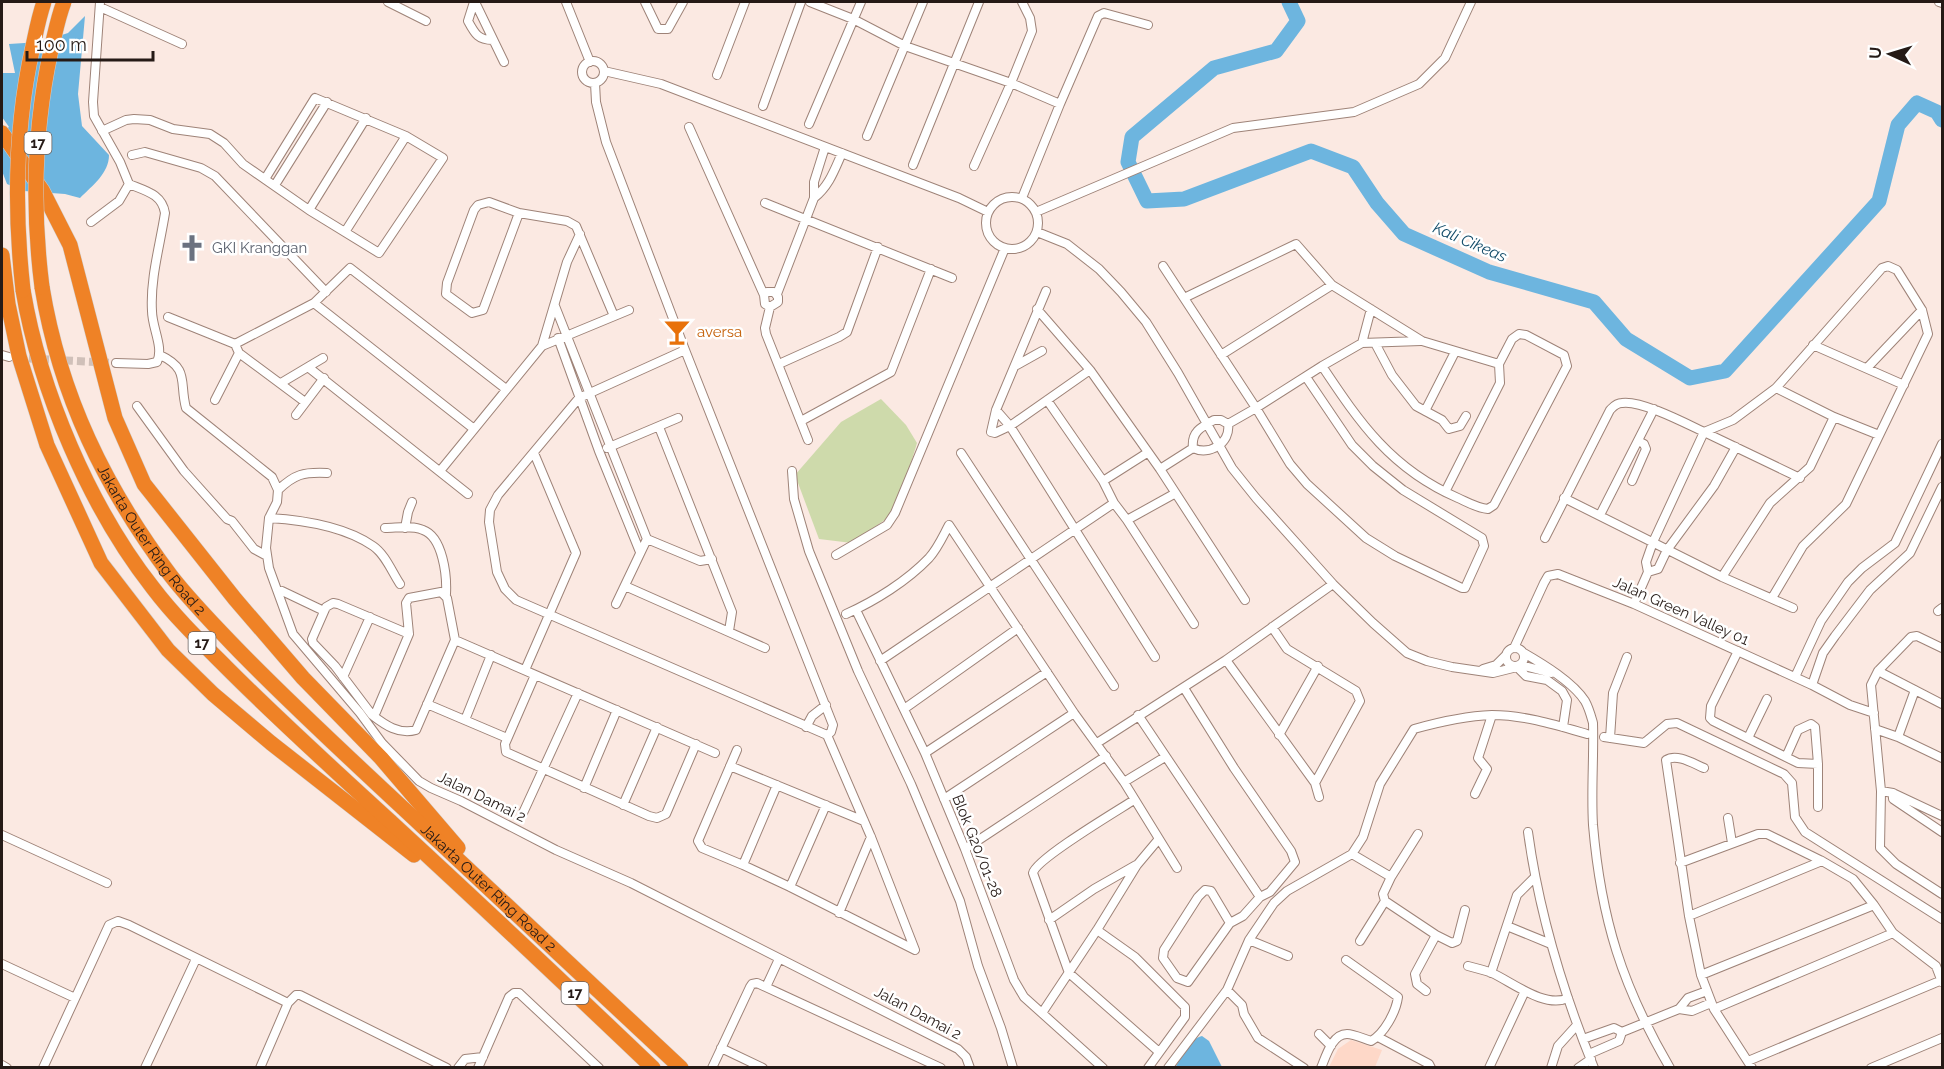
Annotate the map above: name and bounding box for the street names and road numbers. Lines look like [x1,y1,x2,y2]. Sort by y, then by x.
road number: 17 [24,132,51,154]
street label: Jakarta Outer Ring Road 2 [94,462,210,619]
street label: Jalan Green Valley 01 [1610,573,1752,649]
road number: 17 [188,632,216,654]
street label: Jalan Damai 2 [435,768,529,826]
street label: Blok G20/01-28 [948,792,1006,900]
street label: Jakarta Outer Ring Road 2 [417,820,560,956]
road number: 17 [562,982,588,1004]
street label: Jalan Damai 2 [871,983,965,1044]

